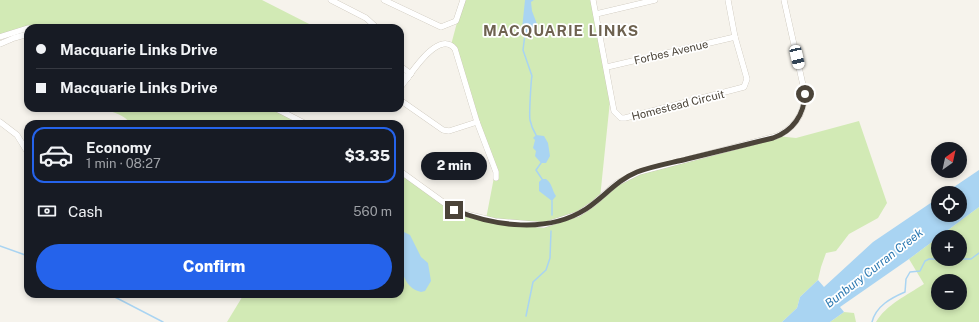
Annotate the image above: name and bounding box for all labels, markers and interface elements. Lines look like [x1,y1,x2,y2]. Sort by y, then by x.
district label: MACQUARIE LINKS [483,22,639,39]
street label: Forbes Avenue [633,38,709,66]
text: Macquarie Links Drive [60,41,218,58]
car [788,44,806,70]
text: Macquarie Links Drive [60,79,218,96]
route start [796,85,814,103]
street label: Homestead Circuit [630,88,726,122]
icon: car [38,137,74,173]
text: Economy [86,139,151,156]
north arrow [931,142,967,178]
map controls [931,142,967,310]
text: $3.35 [345,147,390,164]
callout: 2 min [421,152,487,180]
text: 1 min · 08:27 [86,156,161,171]
text: 2 min [437,158,471,173]
button: locate [931,186,967,222]
icon: cash [36,200,58,222]
route end [445,201,463,219]
text: Cash [68,203,103,220]
text: 560 m [353,204,392,219]
water label: Bunbury Curran Creek [822,225,926,311]
button: + [931,230,967,266]
button: Confirm [36,244,392,290]
button: − [931,274,967,310]

